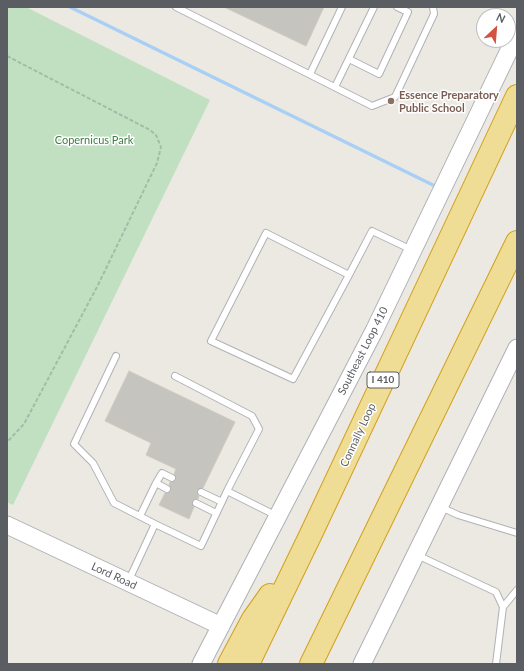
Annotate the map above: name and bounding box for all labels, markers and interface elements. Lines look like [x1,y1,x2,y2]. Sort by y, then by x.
north arrow [476,8,516,48]
text: N [494,10,508,25]
place label: Essence Preparatory Public School [399,88,499,114]
marker: Essence Preparatory Public School [386,96,396,106]
park label: Copernicus Park [55,133,133,147]
street label: Southeast Loop 410 [335,305,391,397]
road number: I 410 [367,372,399,388]
street label: Connally Loop [337,401,379,469]
street label: Lord Road [89,560,139,592]

